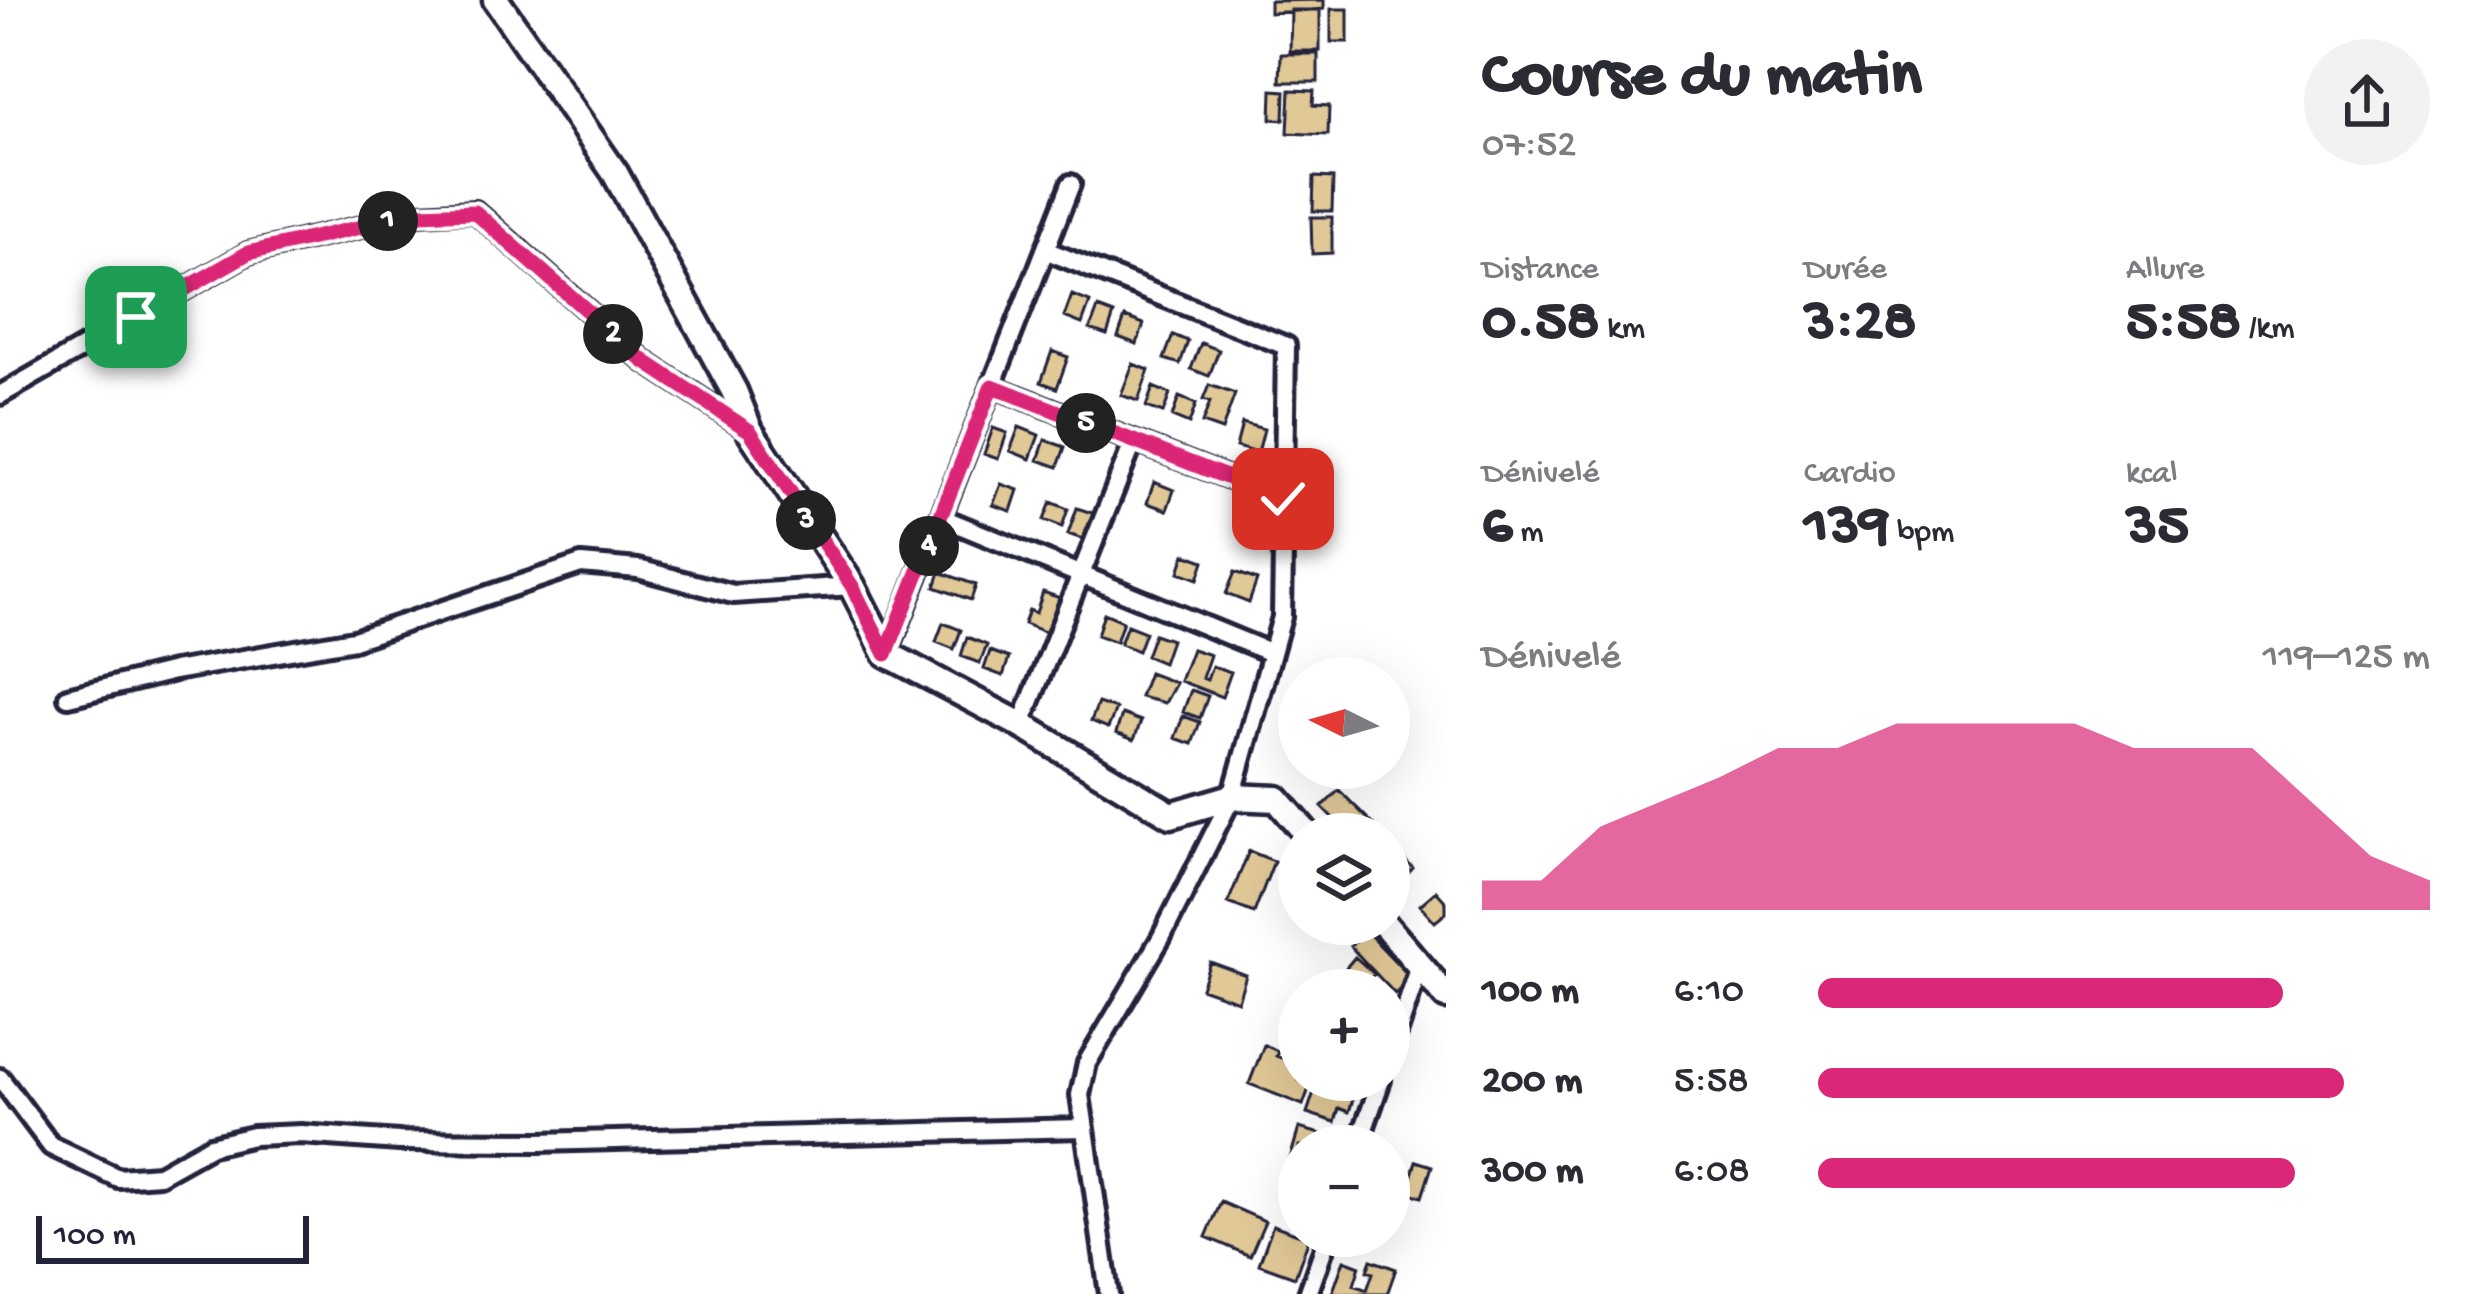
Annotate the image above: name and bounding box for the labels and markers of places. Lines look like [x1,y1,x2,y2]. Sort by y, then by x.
pin: 1 [358,191,418,251]
pin [85,266,187,368]
pin: 2 [583,304,643,364]
pin: 5 [1056,393,1116,453]
pin [1232,448,1334,550]
pin: 3 [776,490,836,550]
pin: 4 [899,516,959,576]

